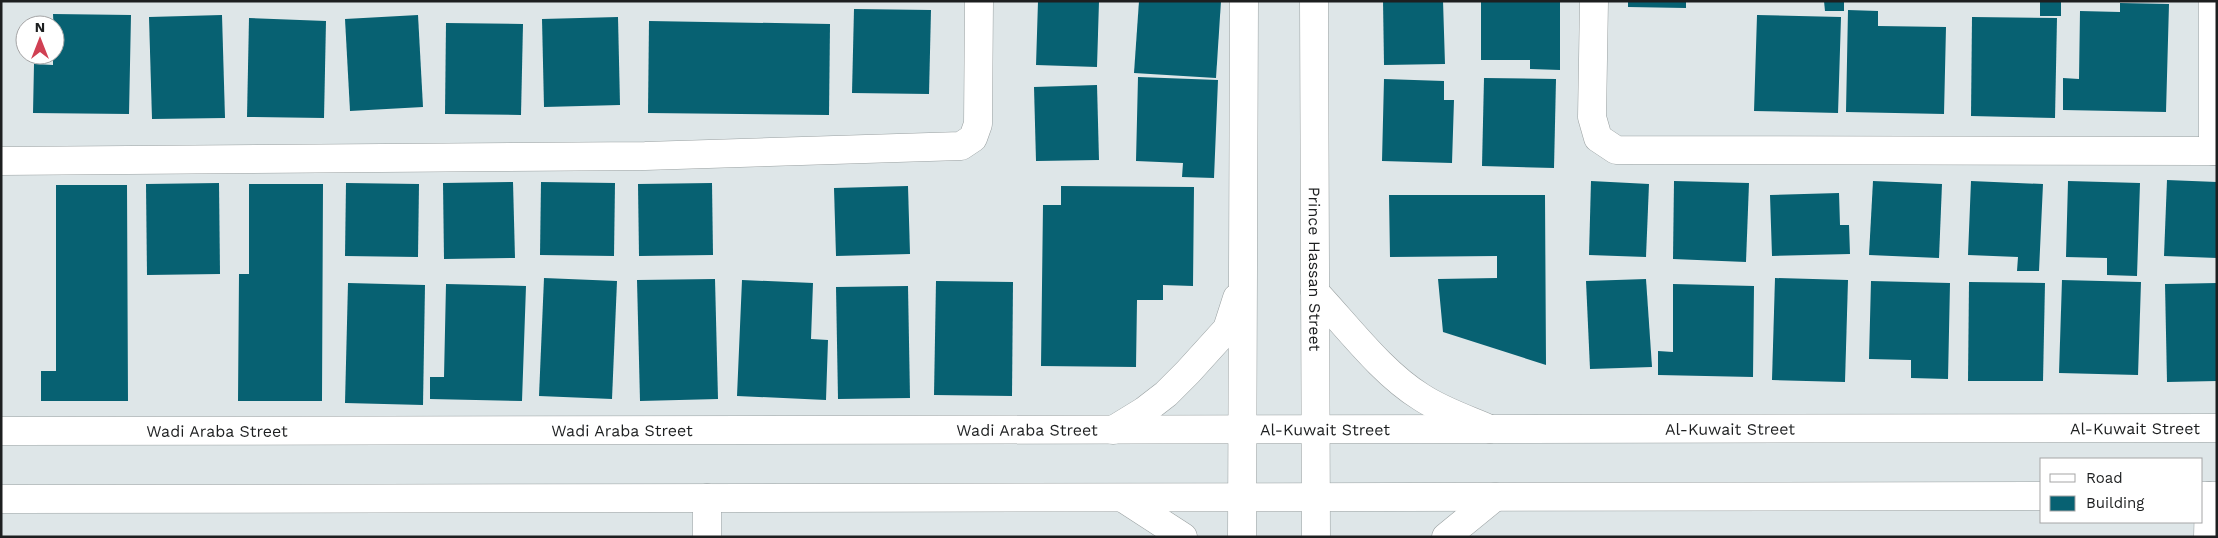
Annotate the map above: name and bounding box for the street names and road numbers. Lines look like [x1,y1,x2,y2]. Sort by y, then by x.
street label: Prince Hassan Street [1305,187,1324,352]
street label: Al-Kuwait Street [2070,419,2200,438]
street label: Al-Kuwait Street [1260,420,1390,439]
street label: Al-Kuwait Street [1665,420,1795,439]
street label: Wadi Araba Street [551,421,693,440]
street label: Wadi Araba Street [956,421,1098,440]
street label: Wadi Araba Street [146,422,288,441]

